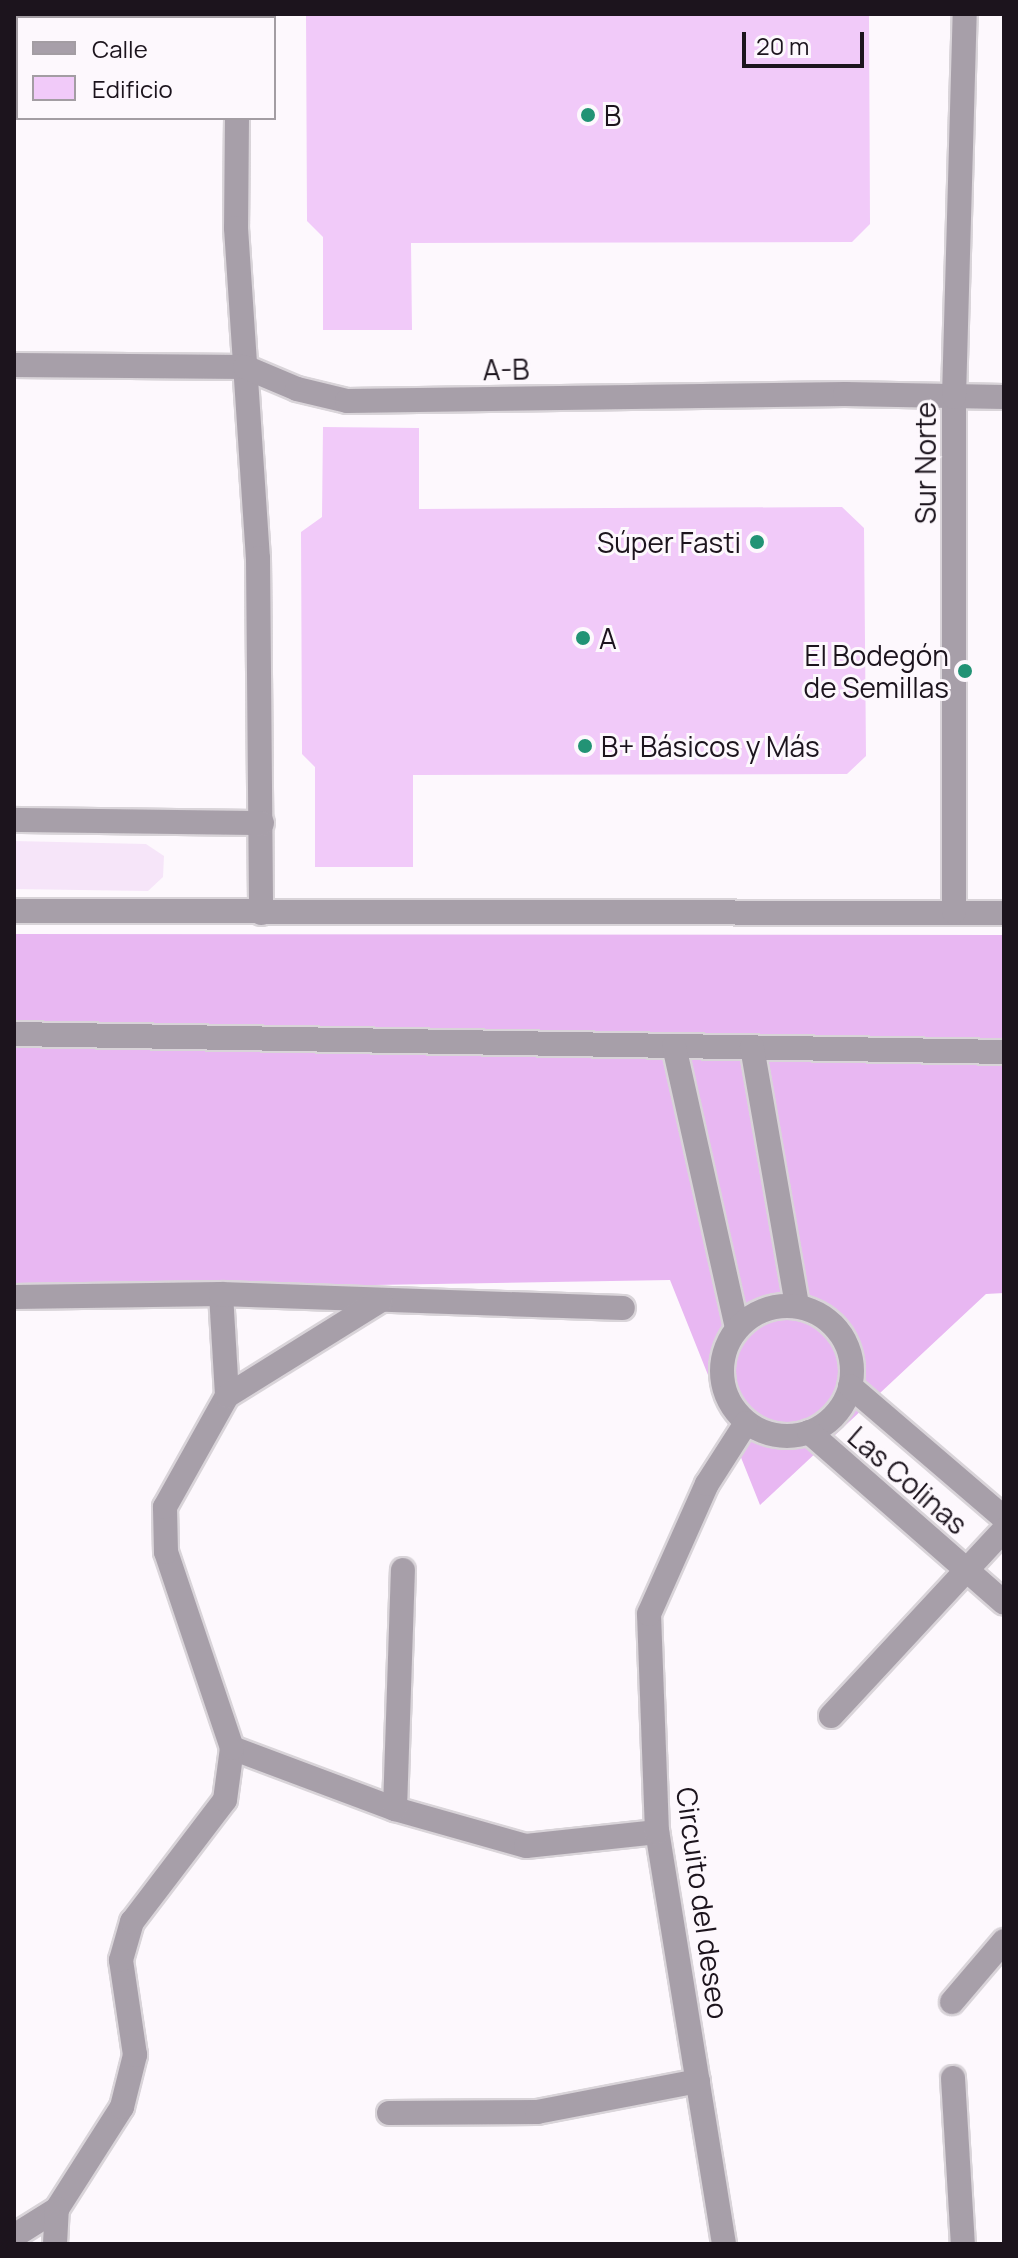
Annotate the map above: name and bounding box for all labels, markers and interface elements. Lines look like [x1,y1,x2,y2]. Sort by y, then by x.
legend [16,16,276,120]
scale bar [746,16,868,66]
text: 20 m [756,29,809,62]
text: Calle [92,32,148,65]
text: Edificio [92,72,173,105]
place label: B [604,98,621,132]
marker: B [579,106,597,124]
street label: A-B [482,352,530,386]
street label: Sur Norte [908,402,942,524]
place label: Súper Fasti [597,525,741,559]
marker: Súper Fasti [748,533,766,551]
place label: A [599,621,617,655]
marker: A [574,629,592,647]
place label: El Bodegón de Semillas [804,638,949,704]
marker: El Bodegón de Semillas [956,662,974,680]
place label: B+ Básicos y Más [601,729,820,763]
marker: B+ Básicos y Más [576,737,594,755]
street label: Las Colinas [842,1419,974,1541]
street label: Circuito del deseo [670,1785,736,2021]

